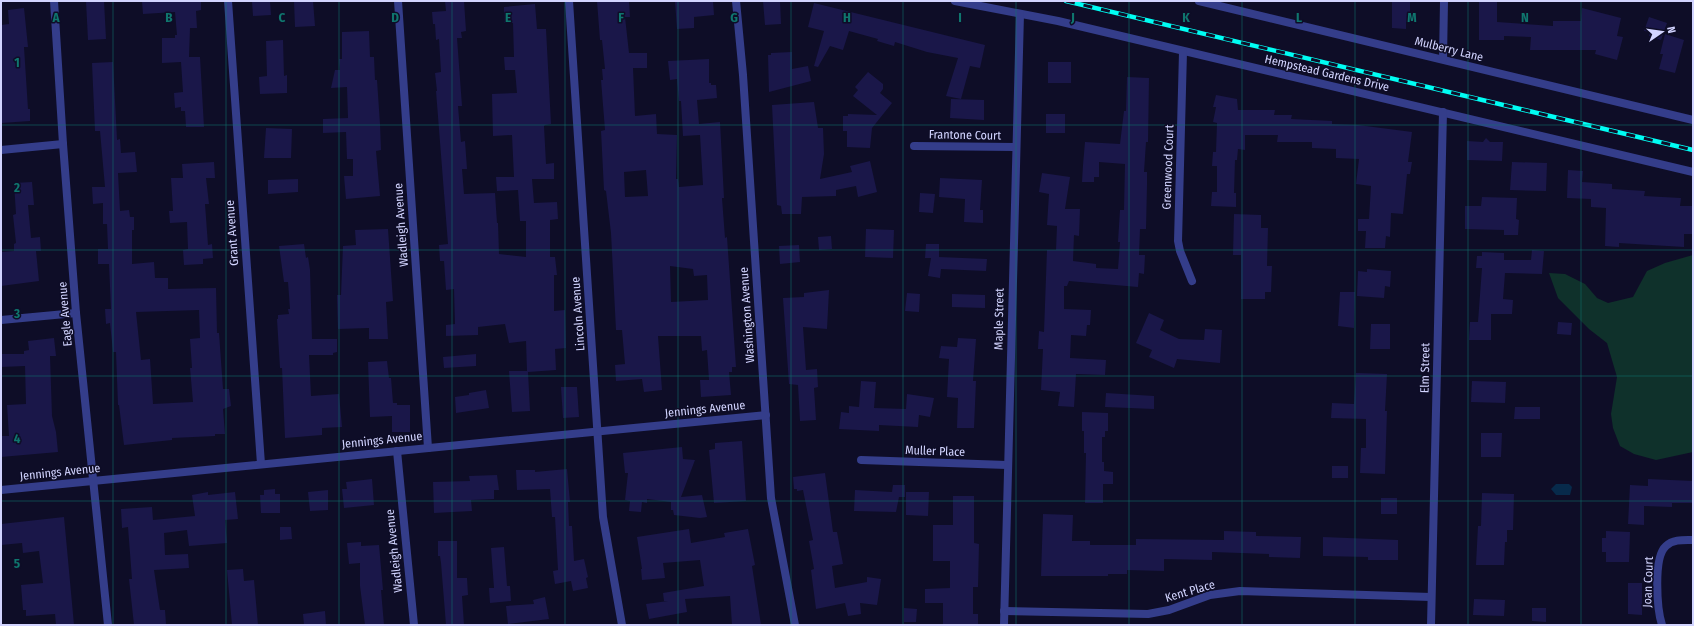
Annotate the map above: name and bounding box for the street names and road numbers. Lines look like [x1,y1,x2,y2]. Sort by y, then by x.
street label: Mulberry Lane [1413,34,1485,64]
street label: Hempstead Gardens Drive [1263,52,1391,94]
street label: Greenwood Court [1160,124,1176,210]
street label: Frantone Court [929,127,1001,143]
street label: Wadleigh Avenue [391,183,411,267]
street label: Grant Avenue [223,200,241,266]
street label: Washington Avenue [737,266,757,363]
street label: Lincoln Avenue [568,276,588,352]
street label: Eagle Avenue [55,281,75,347]
street label: Maple Street [991,288,1007,350]
street label: Elm Street [1418,343,1432,393]
street label: Jennings Avenue [664,398,746,420]
street label: Jennings Avenue [341,429,423,451]
street label: Muller Place [905,443,965,459]
street label: Jennings Avenue [19,461,101,483]
street label: Wadleigh Avenue [383,509,405,593]
street label: Joan Court [1640,556,1656,608]
street label: Kent Place [1163,577,1217,605]

